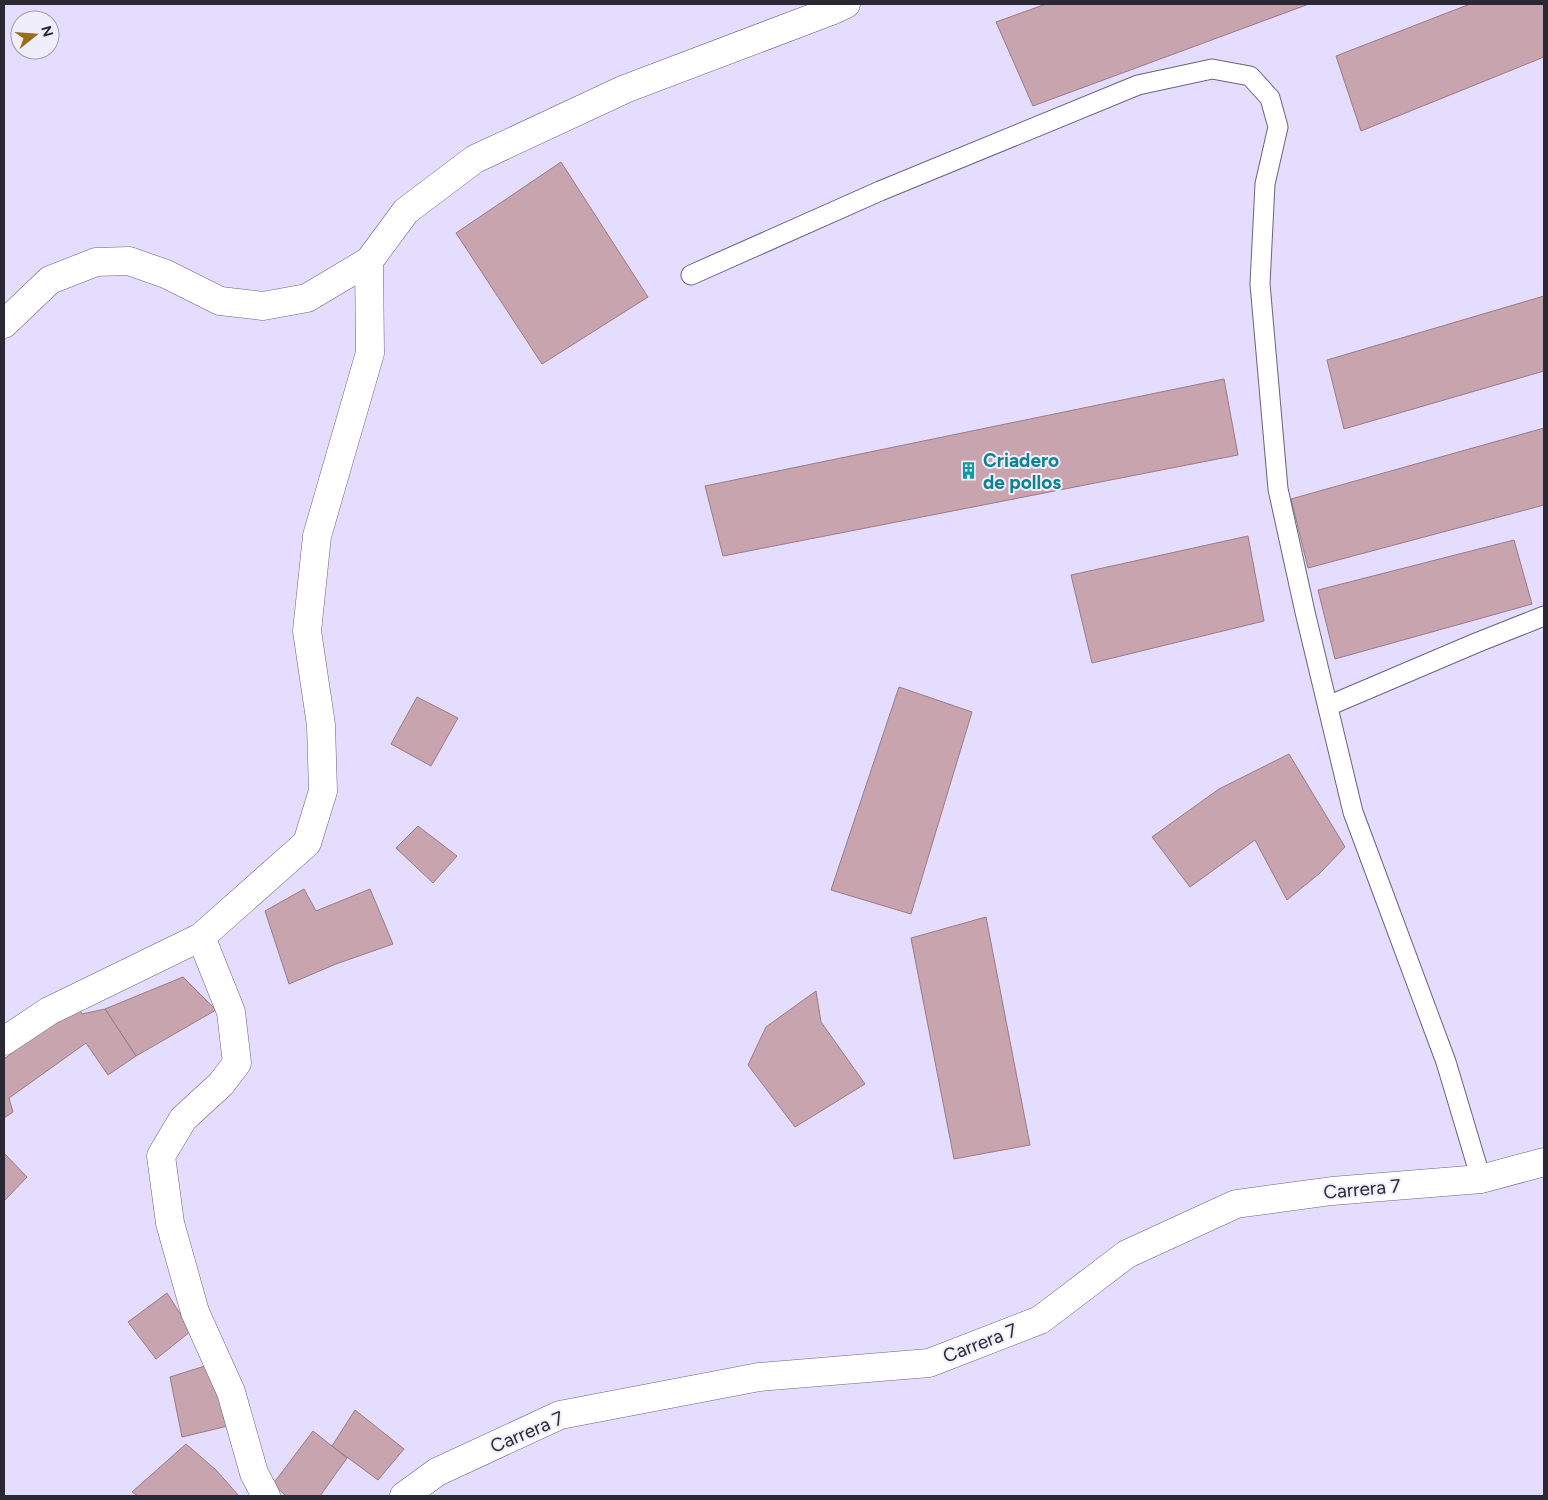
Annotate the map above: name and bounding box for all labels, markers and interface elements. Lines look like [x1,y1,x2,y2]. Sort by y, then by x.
north arrow [10,10,60,60]
text: N [37,24,57,39]
place label: Criadero de pollos [983,449,1061,494]
building icon: Criadero de pollos [959,461,979,481]
street label: Carrera 7 [1322,1174,1402,1204]
street label: Carrera 7 [940,1318,1020,1368]
street label: Carrera 7 [487,1406,567,1458]

